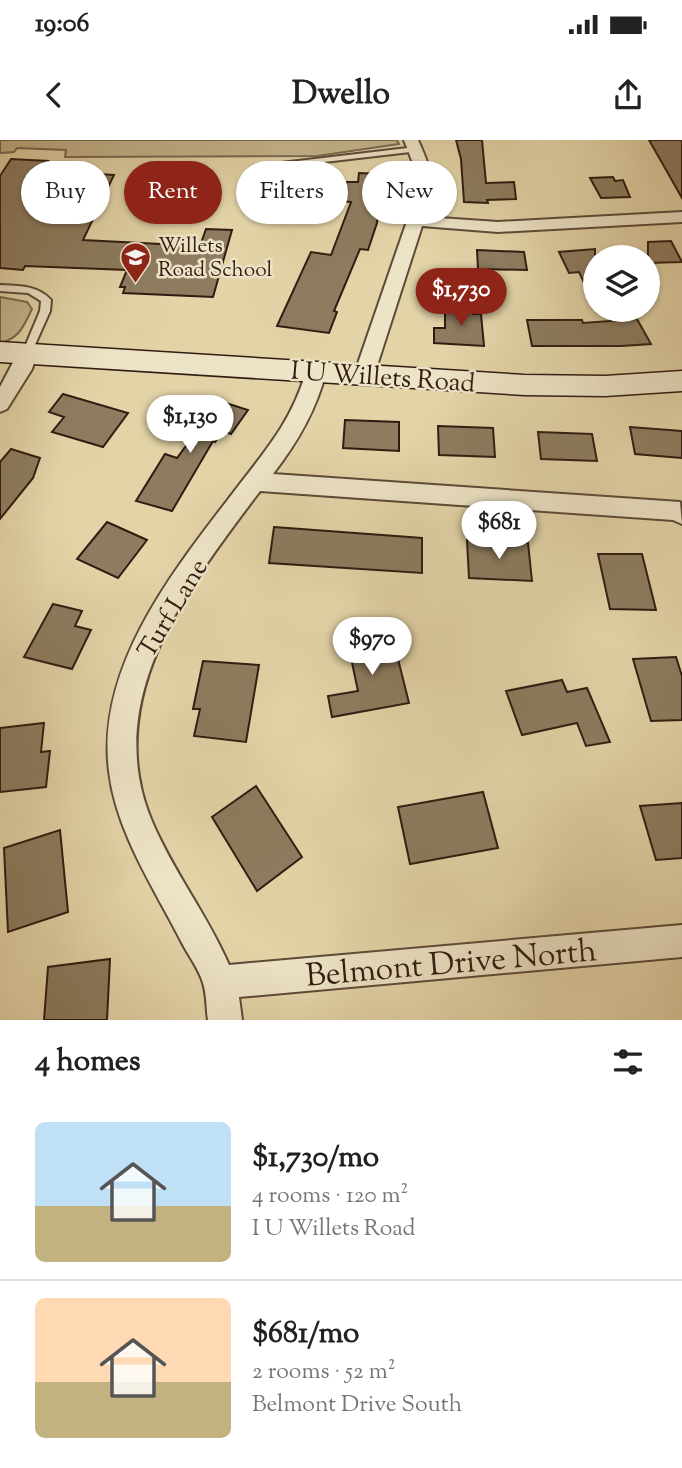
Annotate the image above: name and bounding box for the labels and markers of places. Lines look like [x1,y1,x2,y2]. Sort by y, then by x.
place label: Willets Road School [158,232,273,286]
school or university icon: Willets Road School [118,240,152,284]
pin: $1,730 [404,268,518,328]
pin: $1,130 [133,396,247,455]
pin: $681 [458,502,540,561]
pin: $970 [331,617,413,677]

